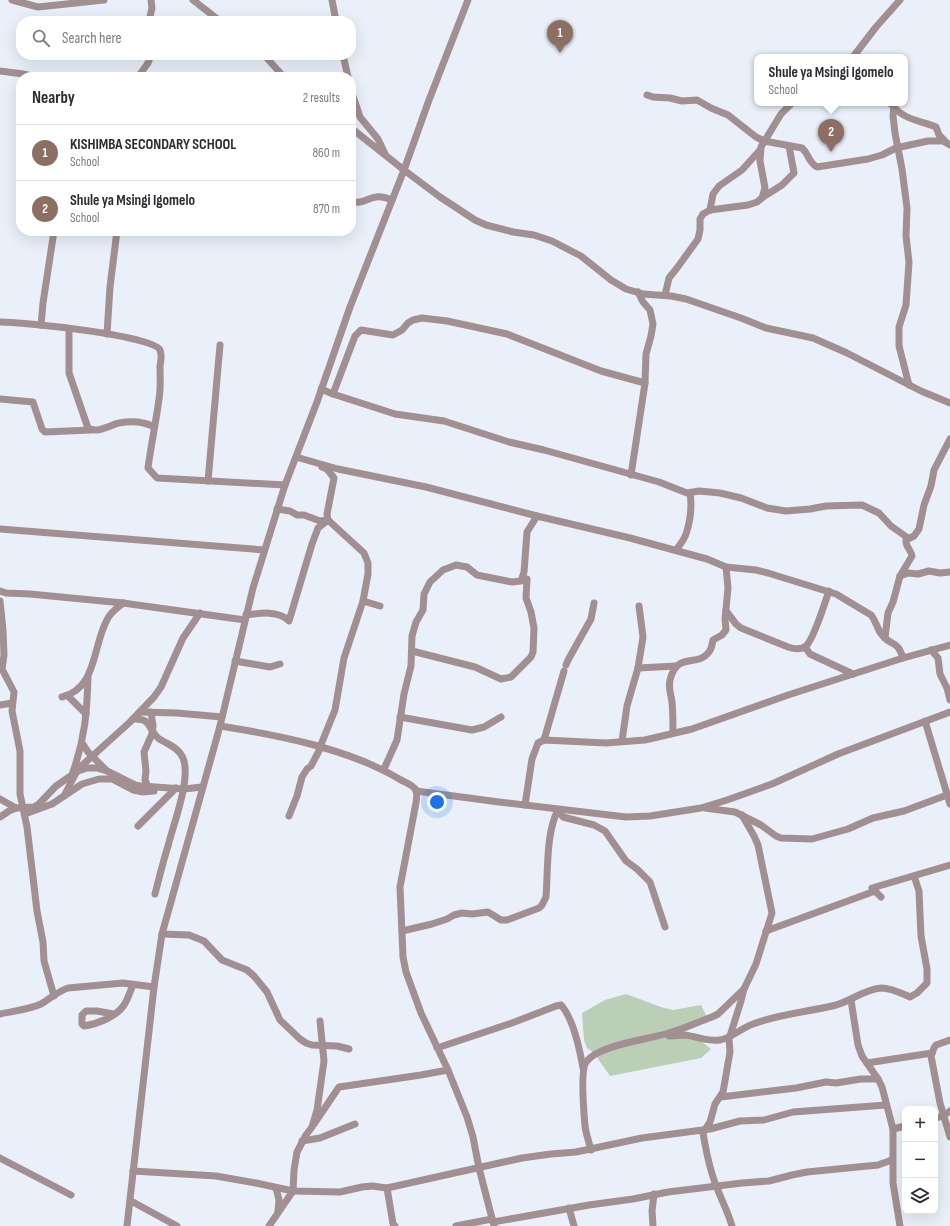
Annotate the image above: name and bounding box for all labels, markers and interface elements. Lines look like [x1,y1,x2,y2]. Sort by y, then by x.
search box [16,16,356,60]
pin: 1 [547,20,573,53]
icon: search [30,27,52,49]
text: Search here [62,29,122,48]
popup [754,54,908,106]
text: Shule ya Msingi Igomelo [769,63,893,82]
text: School [769,82,798,98]
text: Nearby [32,88,75,108]
text: 2 results [303,90,340,106]
pin: 2 [818,119,844,152]
text: KISHIMBA SECONDARY SCHOOL [70,135,236,154]
text: 1 [42,145,48,161]
text: 860 m [312,145,340,161]
text: School [70,154,100,170]
text: Shule ya Msingi Igomelo [70,191,195,210]
text: 2 [42,201,48,217]
text: 870 m [313,201,340,217]
text: School [70,210,100,226]
your location [427,792,447,812]
map controls [902,1106,938,1214]
button: + [902,1106,938,1142]
button: − [902,1142,938,1178]
button: layers [902,1178,938,1214]

